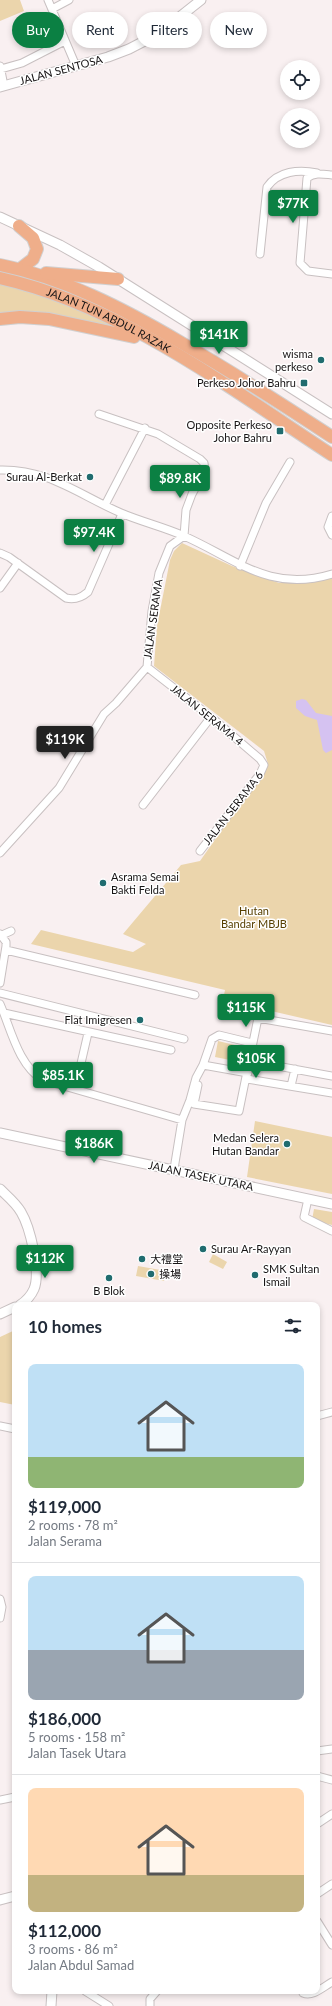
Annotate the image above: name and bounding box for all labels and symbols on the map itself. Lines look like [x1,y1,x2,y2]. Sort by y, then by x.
street label: JALAN SENTOSA [18,52,104,87]
pin: $77K [269,190,317,224]
street label: JALAN TUN ABDUL RAZAK [45,285,174,355]
pin: $141K [191,321,247,355]
place label: wisma perkeso [275,347,313,373]
marker: wisma perkeso [316,355,326,365]
place label: Perkeso Johor Bahru [197,376,296,389]
marker: Perkeso Johor Bahru [299,378,309,388]
place label: Opposite Perkeso Johor Bahru [187,418,272,444]
marker: Opposite Perkeso Johor Bahru [275,426,285,436]
pin: $89.8K [147,465,213,499]
place label: Surau Al-Berkat [6,470,82,483]
marker: Surau Al-Berkat [85,472,95,482]
pin: $97.4K [61,519,127,553]
street label: JALAN SERAMA [140,578,165,660]
street label: JALAN SERAMA 4 [168,681,247,748]
pin: $119K [37,726,93,760]
street label: JALAN SERAMA 6 [200,768,265,847]
place label: Asrama Semai Bakti Felda [111,870,179,896]
marker: Asrama Semai Bakti Felda [98,878,108,888]
park label: Hutan Bandar MBJB [221,904,287,930]
pin: $115K [218,994,274,1028]
place label: Flat Imigresen [64,1013,132,1026]
marker: Flat Imigresen [135,1015,145,1025]
pin: $105K [228,1045,284,1079]
pin: $85.1K [30,1062,96,1096]
pin: $186K [66,1130,122,1164]
place label: Medan Selera Hutan Bandar [212,1131,279,1157]
marker: Medan Selera Hutan Bandar [282,1139,292,1149]
street label: JALAN TASEK UTARA [147,1158,255,1193]
place label: Surau Ar-Rayyan [211,1242,291,1255]
marker: Surau Ar-Rayyan [198,1244,208,1254]
pin: $112K [17,1245,73,1279]
place label: 大禮堂 [150,1252,183,1265]
marker: 大禮堂 [137,1254,147,1264]
place label: SMK Sultan Ismail [263,1262,319,1288]
place label: 操場 [159,1267,181,1280]
marker: 操場 [146,1269,156,1279]
marker: SMK Sultan Ismail [250,1270,260,1280]
marker: B Blok [104,1273,114,1283]
place label: B Blok [93,1284,125,1297]

